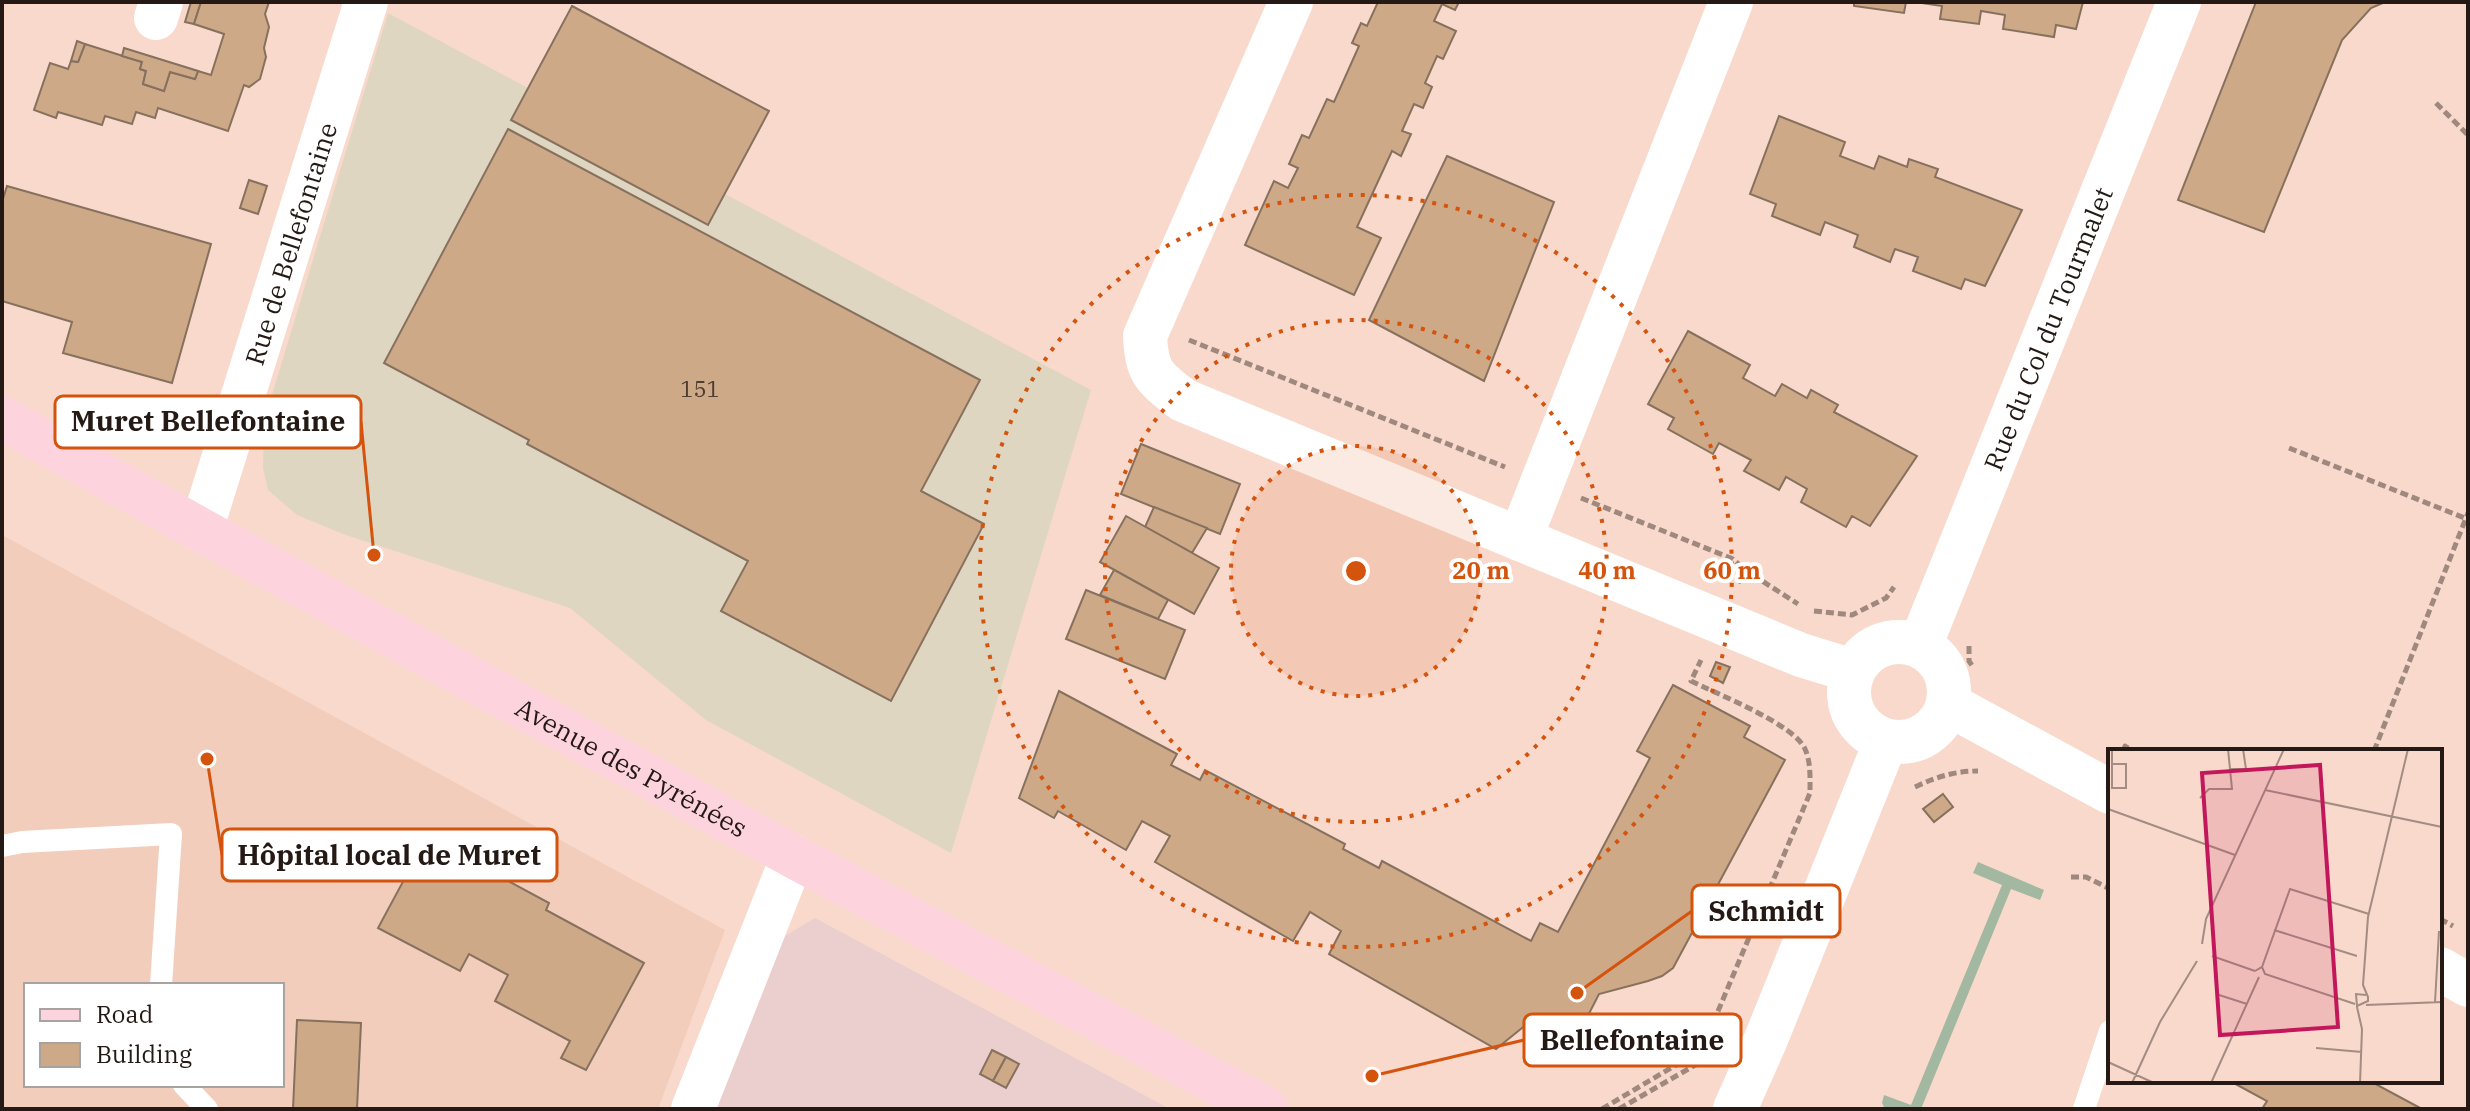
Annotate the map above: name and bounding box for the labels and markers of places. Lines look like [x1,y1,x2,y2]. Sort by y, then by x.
callout: Muret Bellefontaine [55,396,361,448]
centre of rings [1342,557,1370,585]
callout: Hôpital local de Muret [222,829,557,881]
callout: Schmidt [1692,885,1840,937]
callout: Bellefontaine [1524,1014,1741,1066]

